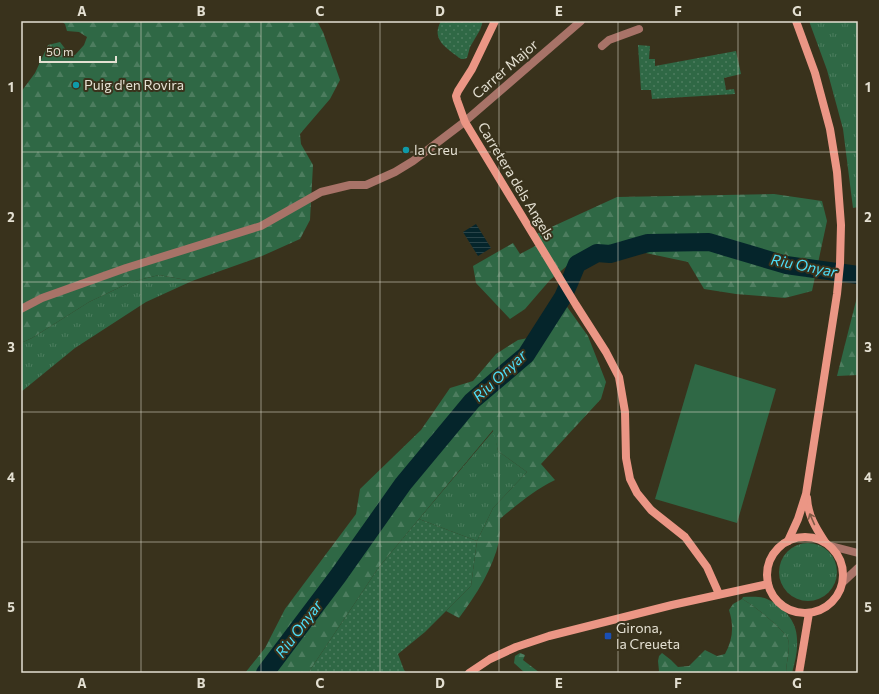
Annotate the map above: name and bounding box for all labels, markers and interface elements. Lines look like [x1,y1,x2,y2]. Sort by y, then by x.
text: A [77,3,87,19]
text: B [197,3,206,19]
text: C [316,3,325,19]
text: D [435,3,445,19]
text: E [555,3,563,19]
text: F [674,3,682,19]
text: G [792,3,802,19]
street label: Carrer Major [468,35,541,102]
scale bar [40,38,116,64]
text: 50 m [46,44,74,58]
place label: Puig d'en Rovira [84,76,184,93]
text: 1 [8,79,14,95]
text: 1 [865,79,871,95]
marker: Puig d'en Rovira [71,80,81,90]
street label: Carretera dels Angels [475,119,558,243]
place label: la Creu [414,141,458,158]
marker: la Creu [401,145,411,155]
text: 2 [7,209,15,225]
text: 2 [864,209,872,225]
water label: Riu Onyar [770,250,840,280]
text: 3 [7,339,15,355]
text: 3 [864,339,872,355]
water label: Riu Onyar [469,345,531,405]
text: 4 [7,469,15,485]
text: 4 [864,469,872,485]
one-way arrow [808,514,815,526]
water label: Riu Onyar [271,595,326,661]
text: 5 [7,599,15,615]
text: 5 [864,599,872,615]
place label: Girona, la Creueta [616,619,680,652]
marker: Girona, la Creueta [603,631,613,641]
text: A [77,675,87,691]
text: B [197,675,206,691]
text: C [316,675,325,691]
text: D [435,675,445,691]
text: E [555,675,563,691]
text: F [674,675,682,691]
text: G [792,675,802,691]

